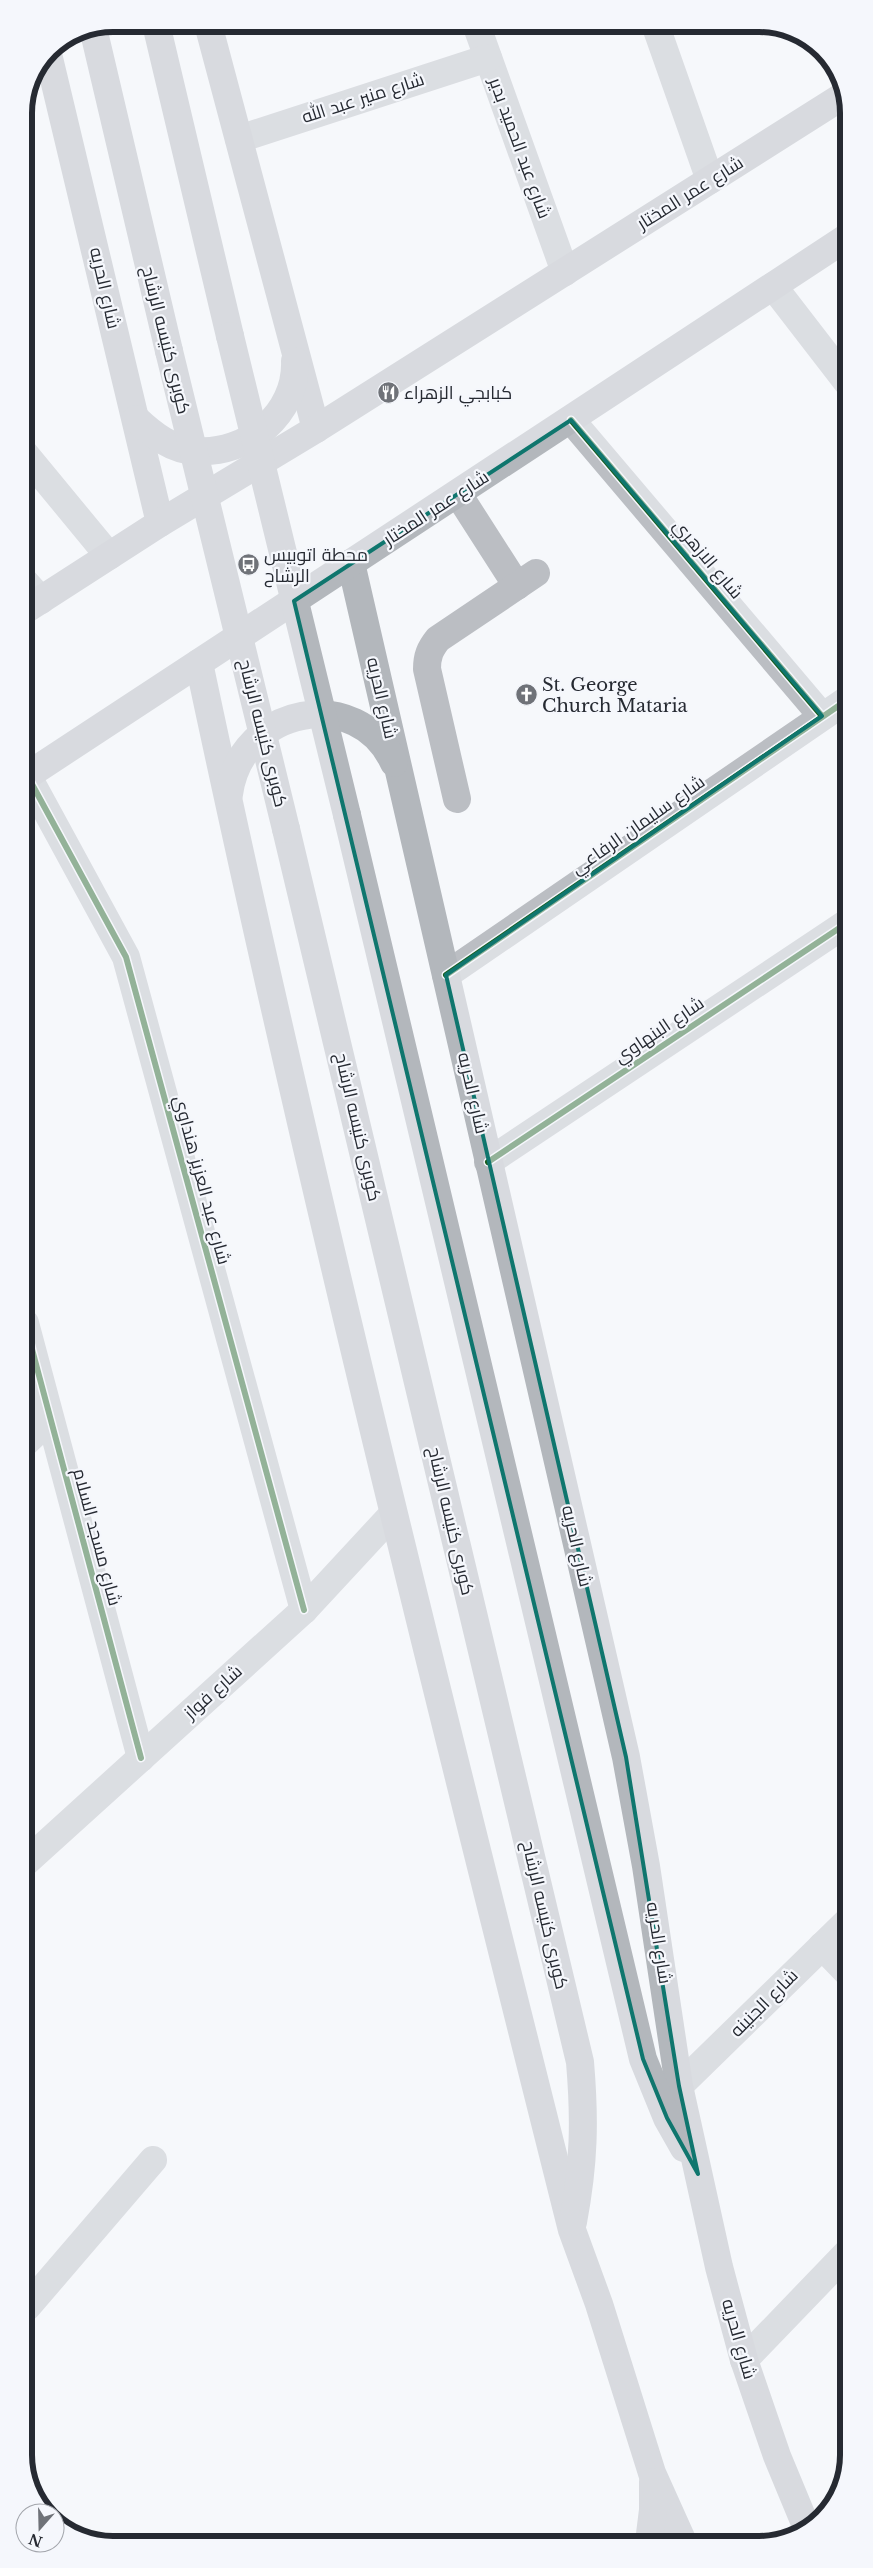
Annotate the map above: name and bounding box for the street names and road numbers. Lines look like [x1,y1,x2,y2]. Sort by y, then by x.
street label: شارع منير عبد الله [299,67,427,129]
street label: شارع عبد الحميد بدير [483,74,556,222]
street label: شارع عمر المختار [632,151,748,236]
street label: شارع الحريه [84,245,125,331]
street label: كوبرى كنيسه الرشاح [136,264,195,417]
street label: شارع عمر المختار [378,466,494,552]
street label: شارع الازهري [666,515,748,605]
street label: شارع الحريه [361,655,402,741]
street label: كوبرى كنيسه الرشاح [233,657,292,810]
street label: شارع سليمان الرفاعي [567,771,711,882]
street label: شارع البنهاوي [610,992,710,1071]
street label: شارع الحريه [452,1050,493,1136]
street label: كوبرى كنيسه الرشاح [329,1051,386,1204]
street label: شارع عبد العزيز هنداوي [166,1093,235,1268]
street label: كوبرى كنيسه الرشاح [422,1445,479,1598]
street label: شارع مسجد السلام [67,1466,126,1608]
street label: شارع الحريه [556,1503,597,1589]
street label: شارع فواز [179,1660,247,1725]
street label: كوبرى كنيسه الرشاح [516,1839,573,1992]
street label: شارع الحريه [641,1900,676,1986]
street label: شارع الجنينه [725,1964,803,2042]
street label: شارع الحريه [716,2296,761,2382]

